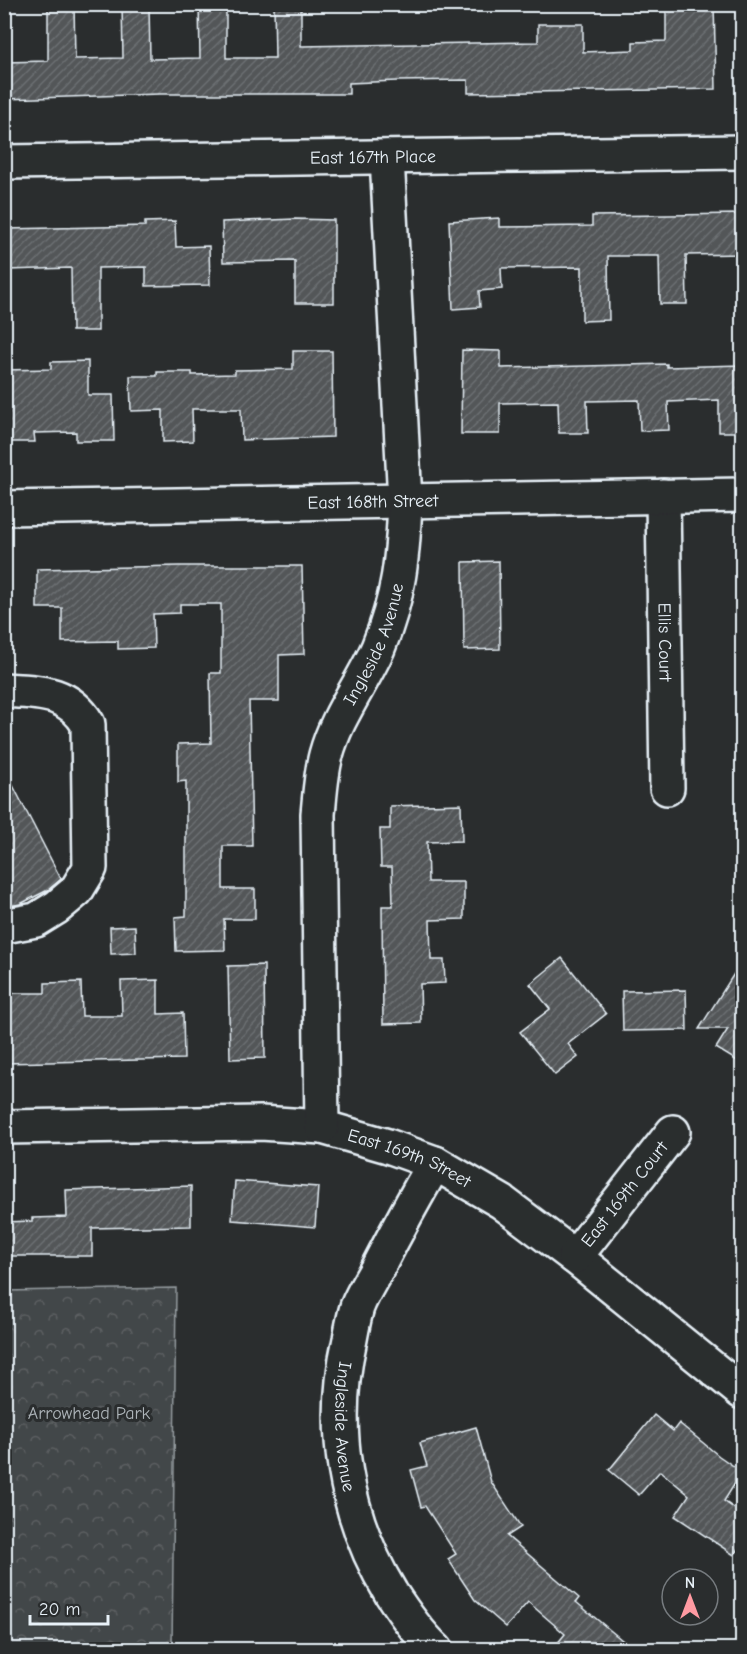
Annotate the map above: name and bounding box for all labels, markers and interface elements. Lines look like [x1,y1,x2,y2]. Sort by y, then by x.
street label: East 167th Place [310,146,436,168]
street label: East 168th Street [307,490,439,513]
street label: Ingleside Avenue [339,581,408,709]
street label: Ellis Court [654,603,676,682]
street label: East 169th Street [345,1124,475,1193]
street label: East 169th Court [577,1136,673,1251]
street label: Ingleside Avenue [331,1360,360,1494]
park label: Arrowhead Park [28,1403,151,1424]
north arrow [660,1567,720,1627]
text: N [685,1574,695,1592]
scale bar [30,1588,108,1626]
text: 20 m [39,1599,80,1620]

